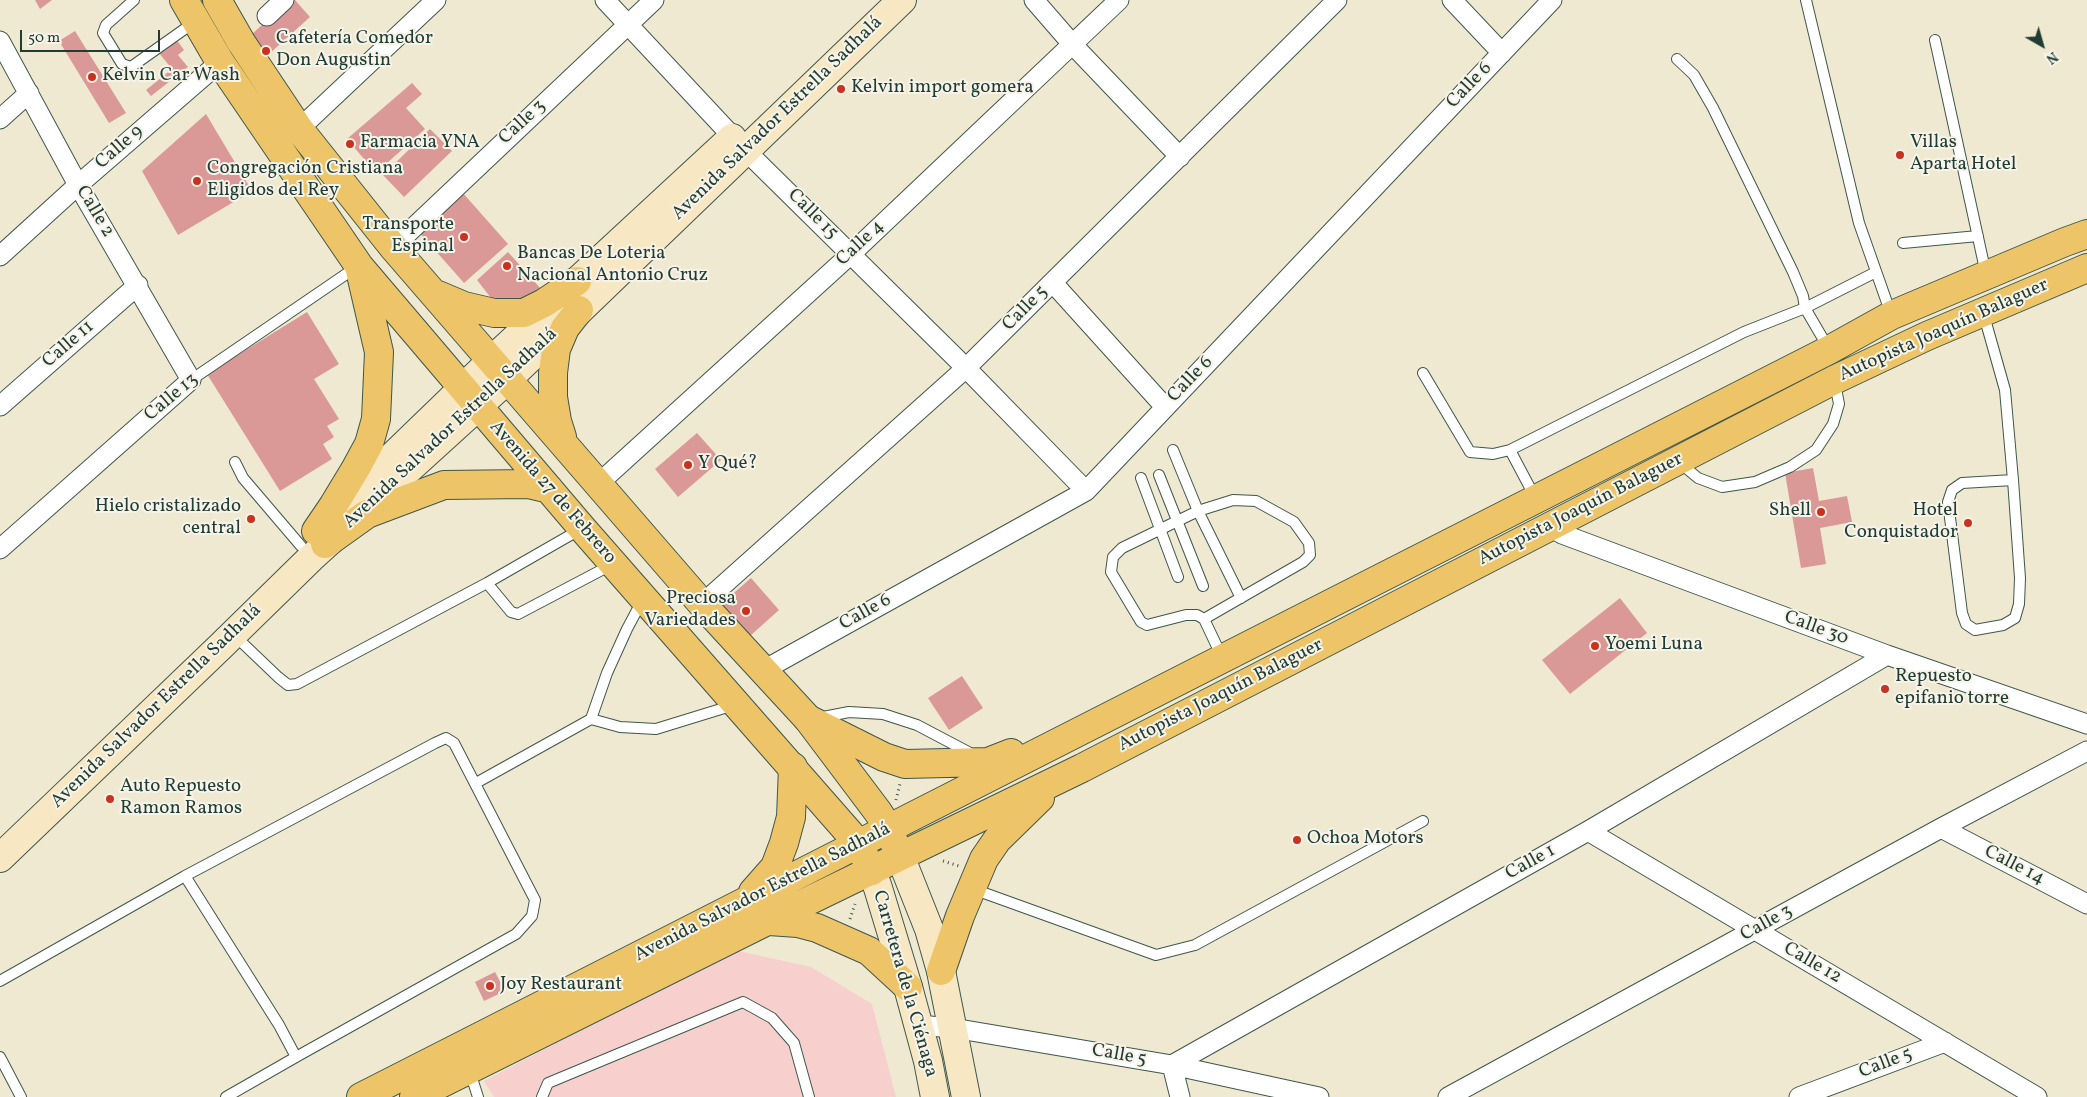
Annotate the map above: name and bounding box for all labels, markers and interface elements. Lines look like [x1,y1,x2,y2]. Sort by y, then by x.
street label: Avenida Salvador Estrella Sadhalá [668,12,888,226]
scale bar [22,20,162,52]
north arrow [2017,20,2067,70]
text: 50 m [28,28,60,49]
place label: Cafetería Comedor Don Augustin [276,29,433,73]
marker: Cafetería Comedor Don Augustin [260,45,272,57]
text: N [2042,47,2061,68]
street label: Calle 6 [1442,58,1498,114]
place label: Kelvin Car Wash [102,66,240,88]
marker: Kelvin Car Wash [86,71,98,83]
place label: Kelvin import gomera [851,78,1034,100]
marker: Kelvin import gomera [835,83,847,95]
street label: Calle 3 [495,96,551,150]
street label: Calle 9 [91,121,149,175]
place label: Farmacia YNA [360,133,480,155]
place label: Villas Aparta Hotel [1910,133,2016,177]
marker: Farmacia YNA [344,138,356,150]
marker: Villas Aparta Hotel [1894,149,1906,161]
place label: Congregación Cristiana Eligidos del Rey [207,159,403,203]
marker: Congregación Cristiana Eligidos del Rey [191,175,203,187]
street label: Calle 2 [70,182,118,242]
street label: Calle 15 [782,185,842,245]
place label: Transporte Espinal [362,215,454,259]
street label: Calle 4 [832,216,890,272]
marker: Transporte Espinal [458,231,470,243]
place label: Bancas De Loteria Nacional Antonio Cruz [517,244,708,288]
marker: Bancas De Loteria Nacional Antonio Cruz [501,260,513,272]
street label: Autopista Joaquín Balaguer [1836,275,2052,387]
street label: Calle 5 [998,281,1054,337]
street label: Calle 11 [39,316,99,374]
street label: Avenida Salvador Estrella Sadhalá [339,324,563,534]
street label: Calle 6 [1163,352,1219,408]
street label: Calle 13 [140,369,204,427]
street label: Avenida 27 de Febrero [484,417,620,569]
street label: Autopista Joaquín Balaguer [1475,448,1687,572]
place label: Y Qué? [698,454,758,476]
marker: Y Qué? [682,459,694,471]
place label: Hielo cristalizado central [95,497,241,541]
place label: Shell [1769,501,1811,523]
place label: Hotel Conquistador [1844,501,1958,545]
marker: Shell [1815,506,1827,518]
marker: Hielo cristalizado central [245,513,257,525]
marker: Hotel Conquistador [1962,517,1974,529]
place label: Preciosa Variedades [644,589,736,633]
street label: Calle 6 [836,590,896,636]
street label: Avenida Salvador Estrella Sadhalá [47,600,267,814]
marker: Preciosa Variedades [740,605,752,617]
street label: Calle 30 [1781,607,1851,651]
street label: Autopista Joaquín Balaguer [1115,634,1327,758]
place label: Yoemi Luna [1605,635,1703,657]
marker: Yoemi Luna [1589,640,1601,652]
place label: Repuesto epifanio torre [1895,667,2009,711]
marker: Repuesto epifanio torre [1879,683,1891,695]
place label: Auto Repuesto Ramon Ramos [120,777,242,821]
marker: Auto Repuesto Ramon Ramos [104,793,116,805]
street label: Avenida Salvador Estrella Sadhalá [631,818,895,968]
place label: Ochoa Motors [1307,829,1424,851]
marker: Ochoa Motors [1291,834,1303,846]
street label: Calle 1 [1502,840,1560,886]
street label: Calle 14 [1980,841,2048,891]
street label: Carretera de la Ciénaga [866,888,942,1080]
street label: Calle 3 [1737,901,1797,947]
street label: Calle 12 [1779,938,1845,990]
place label: Joy Restaurant [500,975,622,997]
marker: Joy Restaurant [484,980,496,992]
street label: Calle 5 [1090,1040,1148,1072]
street label: Calle 5 [1856,1043,1916,1085]

